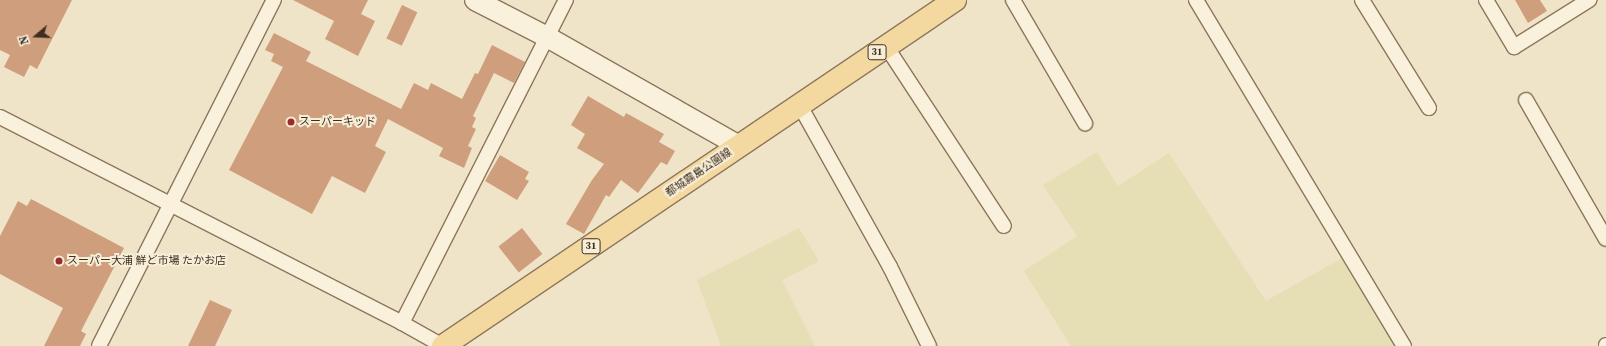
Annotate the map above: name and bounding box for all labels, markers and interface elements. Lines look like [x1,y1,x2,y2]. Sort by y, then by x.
north arrow [16,16,56,56]
text: N [16,34,33,46]
road number: 31 [867,44,887,60]
place label: スーパーキッド [299,115,376,129]
marker: スーパーキッド [286,117,296,127]
street label: 都城霧島公園線 [663,146,735,200]
road number: 31 [581,238,601,254]
place label: スーパー大浦 鮮ど市場 たかお店 [67,254,226,268]
marker: スーパー大浦 鮮ど市場 たかお店 [54,256,64,266]

